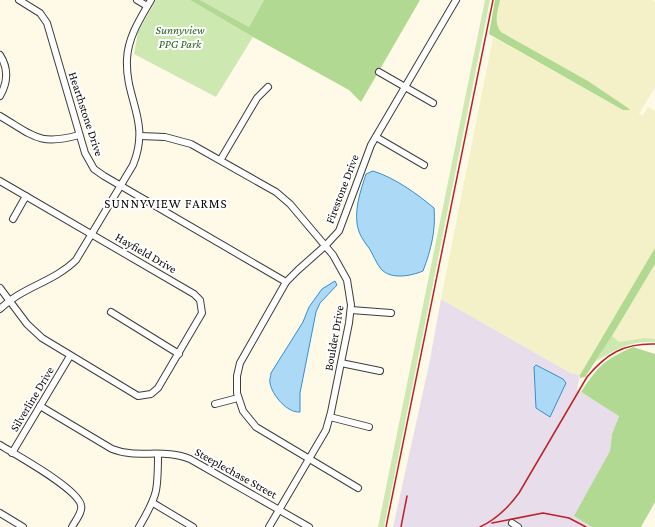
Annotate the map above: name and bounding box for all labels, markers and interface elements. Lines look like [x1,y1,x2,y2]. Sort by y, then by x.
park label: Sunnyview PPG Park [155,23,205,51]
street label: Hearthstone Drive [66,70,106,158]
street label: Firestone Drive [322,152,362,226]
district label: SUNNYVIEW FARMS [104,196,228,211]
street label: Hayfield Drive [113,230,179,276]
street label: Boulder Drive [321,304,347,372]
street label: Silverline Drive [7,364,57,434]
street label: Steeplechase Street [192,445,281,502]

